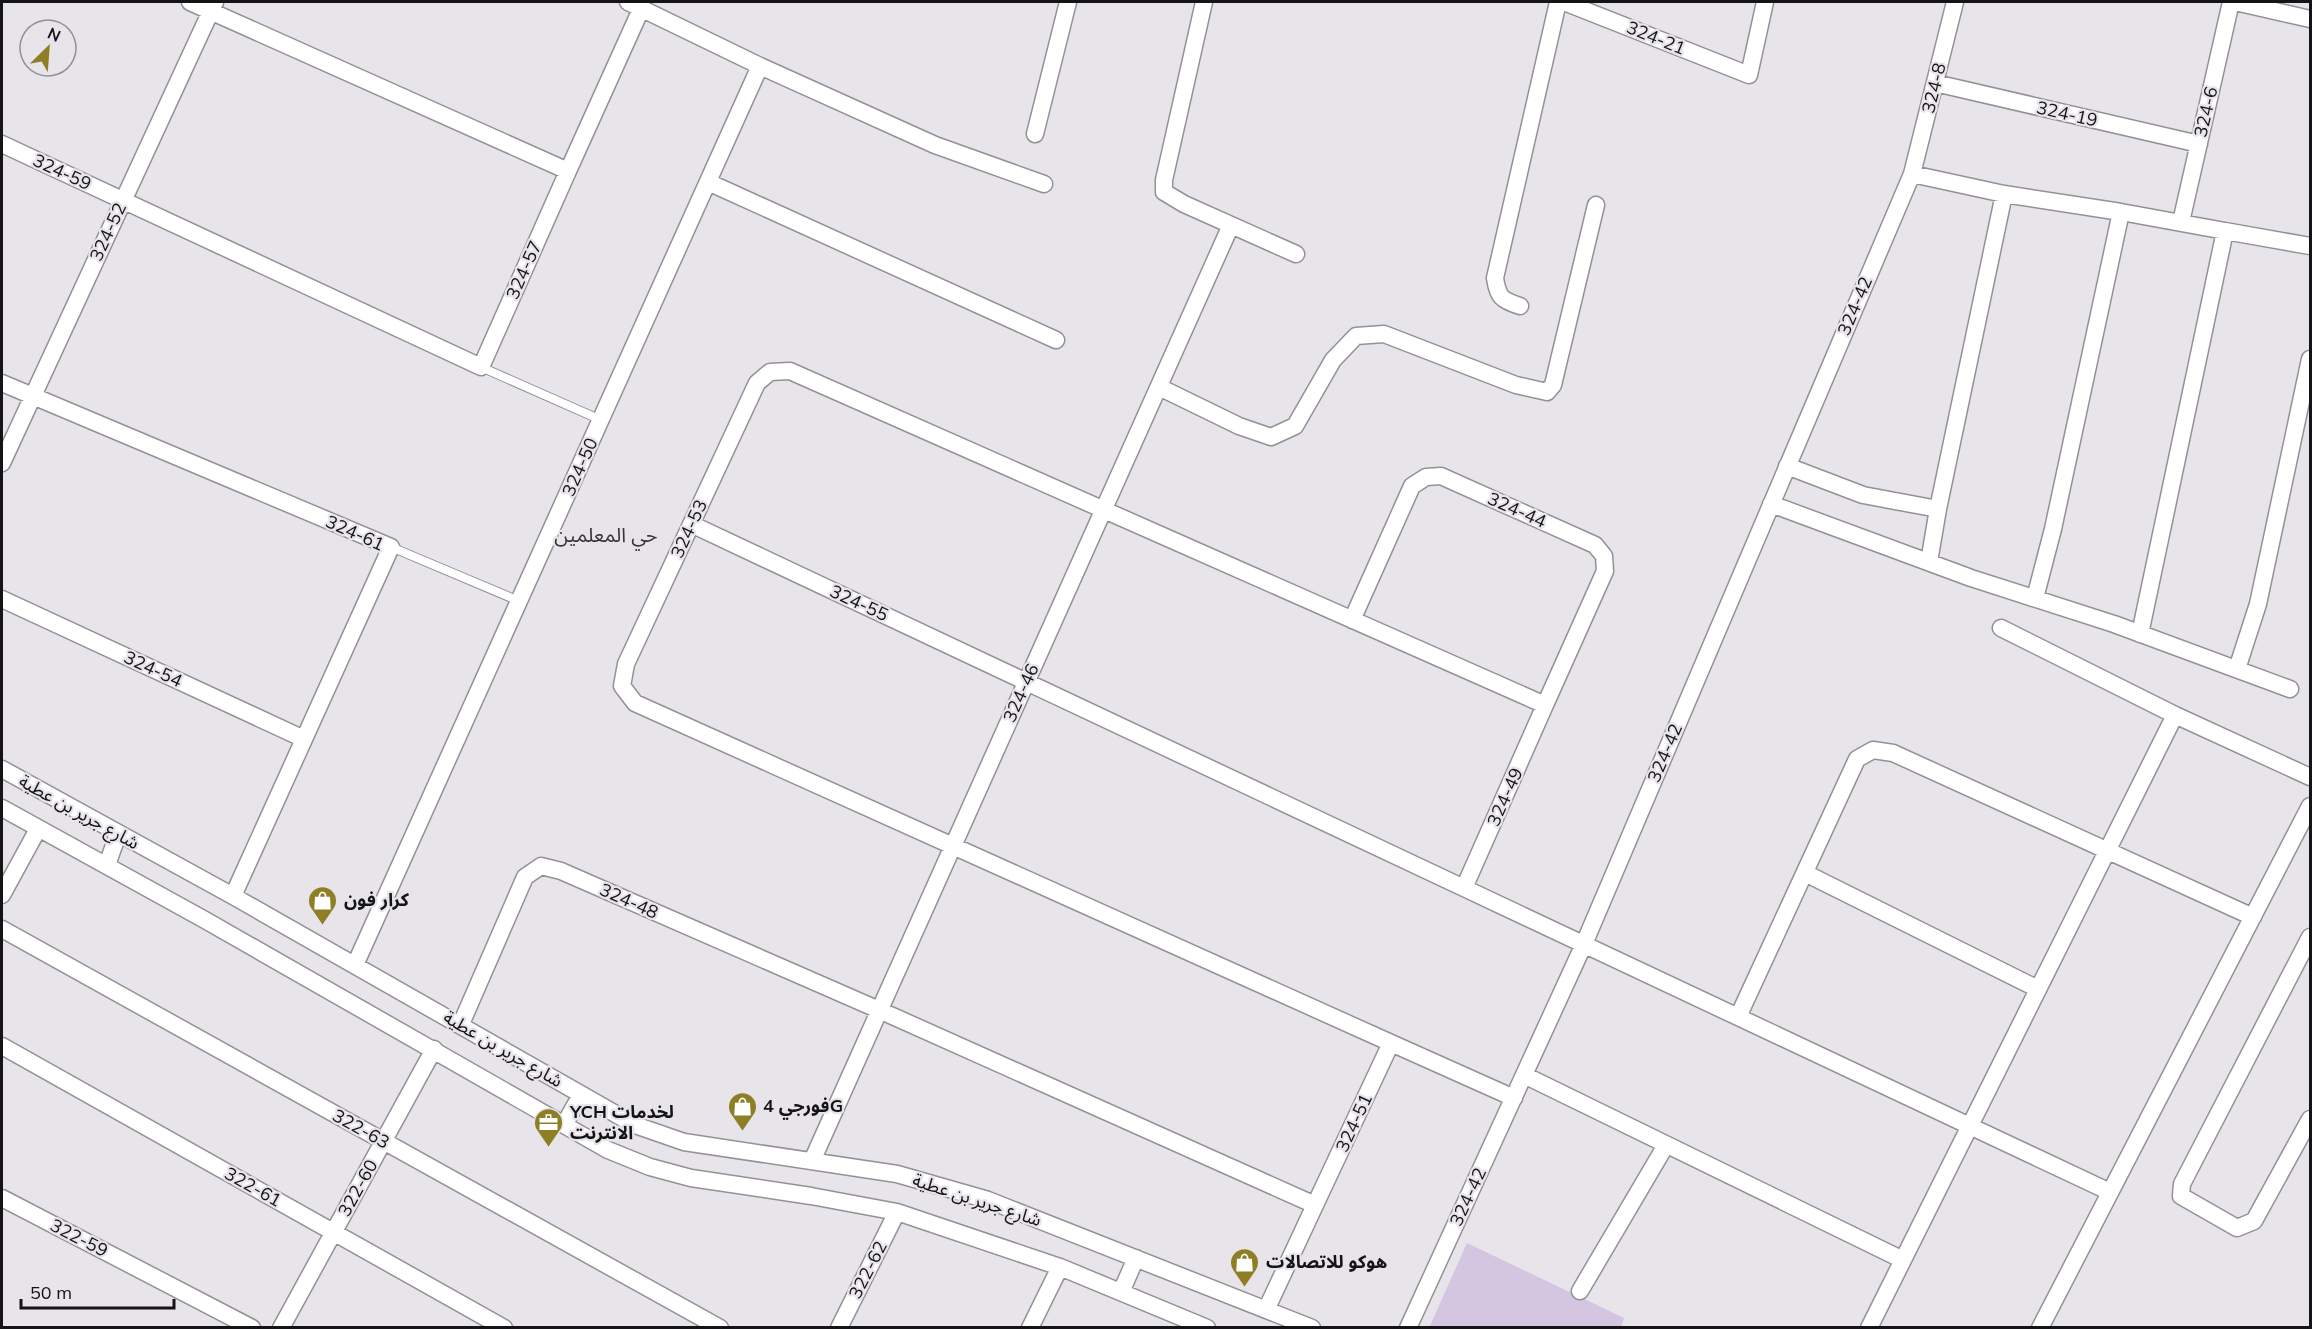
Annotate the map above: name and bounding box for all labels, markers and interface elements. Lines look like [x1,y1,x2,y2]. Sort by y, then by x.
street label: 324-21 [1623,15,1689,60]
north arrow [18,18,78,78]
text: N [45,23,64,46]
street label: 324-8 [1916,60,1951,115]
street label: 324-6 [2189,84,2222,139]
street label: 324-19 [2034,95,2100,132]
street label: 324-59 [29,148,95,195]
street label: 324-52 [84,199,131,265]
street label: 324-57 [500,237,547,303]
street label: 324-42 [1832,273,1877,339]
street label: 324-50 [556,434,603,500]
street label: 324-44 [1484,486,1550,533]
street label: 324-53 [665,496,712,562]
street label: 324-61 [322,509,388,556]
district label: حي المعلمين [554,522,658,551]
street label: 324-55 [826,579,892,626]
street label: 324-54 [120,645,186,692]
street label: 324-46 [997,660,1044,726]
street label: 324-42 [1642,720,1687,786]
street label: 324-49 [1481,764,1528,830]
street label: شارع جرير بن عطية [14,769,143,857]
street label: 324-48 [596,877,662,924]
shop icon: كرار فون [307,884,339,926]
place label: كرار فون [344,888,410,911]
street label: شارع جرير بن عطية [438,1005,567,1095]
shop icon: فورجي 4G [726,1090,758,1132]
street label: 324-51 [1330,1090,1377,1156]
place label: فورجي 4G [763,1094,843,1120]
place label: YCH لخدمات الانترنت [569,1100,674,1144]
street label: 322-63 [329,1104,394,1154]
office icon: YCH لخدمات الانترنت [533,1106,565,1148]
street label: 322-60 [333,1155,383,1220]
street label: 322-61 [221,1162,286,1212]
street label: 324-42 [1444,1164,1491,1230]
street label: شارع جرير بن عطية [909,1168,1045,1234]
street label: 322-59 [47,1213,112,1262]
street label: 322-62 [843,1237,892,1302]
shop icon: هوكو للاتصالات [1229,1246,1261,1288]
place label: هوكو للاتصالات [1266,1250,1387,1273]
scale bar [21,1272,174,1310]
text: 50 m [30,1281,72,1304]

